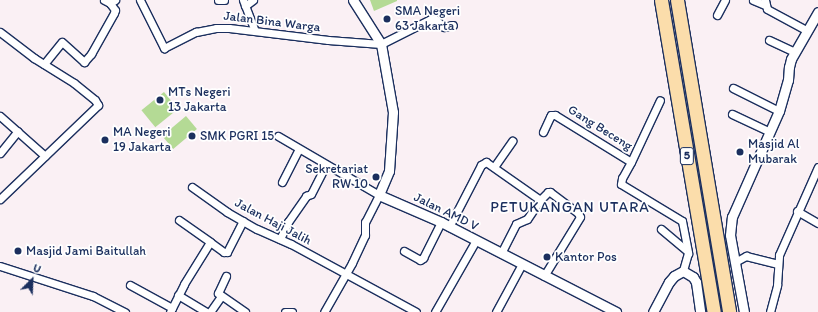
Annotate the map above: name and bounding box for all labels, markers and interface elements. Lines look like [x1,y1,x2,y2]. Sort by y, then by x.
place label: SMA Negeri 63 Jakarta [395,4,460,35]
street label: Jalan Bina Warga [223,8,321,36]
marker: SMA Negeri 63 Jakarta [382,14,392,24]
place label: MTs Negeri 13 Jakarta [168,85,230,116]
marker: MTs Negeri 13 Jakarta [155,95,165,105]
street label: Gang Beceng [565,102,635,154]
place label: MA Negeri 19 Jakarta [113,125,171,156]
place label: SMK PGRI 15 [200,128,274,144]
marker: SMK PGRI 15 [187,131,197,141]
marker: MA Negeri 19 Jakarta [100,135,110,145]
place label: Masjid Al Mubarak [748,137,799,168]
road number: 5 [679,146,695,166]
marker: Masjid Al Mubarak [735,147,745,157]
place label: Sekretariat RW 10 [305,162,368,193]
marker: Sekretariat RW 10 [371,172,381,182]
street label: Jalan AMD V [411,190,481,234]
street label: Jalan Haji Jalih [232,195,314,249]
district label: PETUKANGAN UTARA [490,199,650,217]
place label: Masjid Jami Baitullah [26,243,147,259]
marker: Masjid Jami Baitullah [13,246,23,256]
place label: Kantor Pos [555,249,616,265]
marker: Kantor Pos [542,252,552,262]
north arrow [12,260,52,300]
text: U [31,261,43,276]

